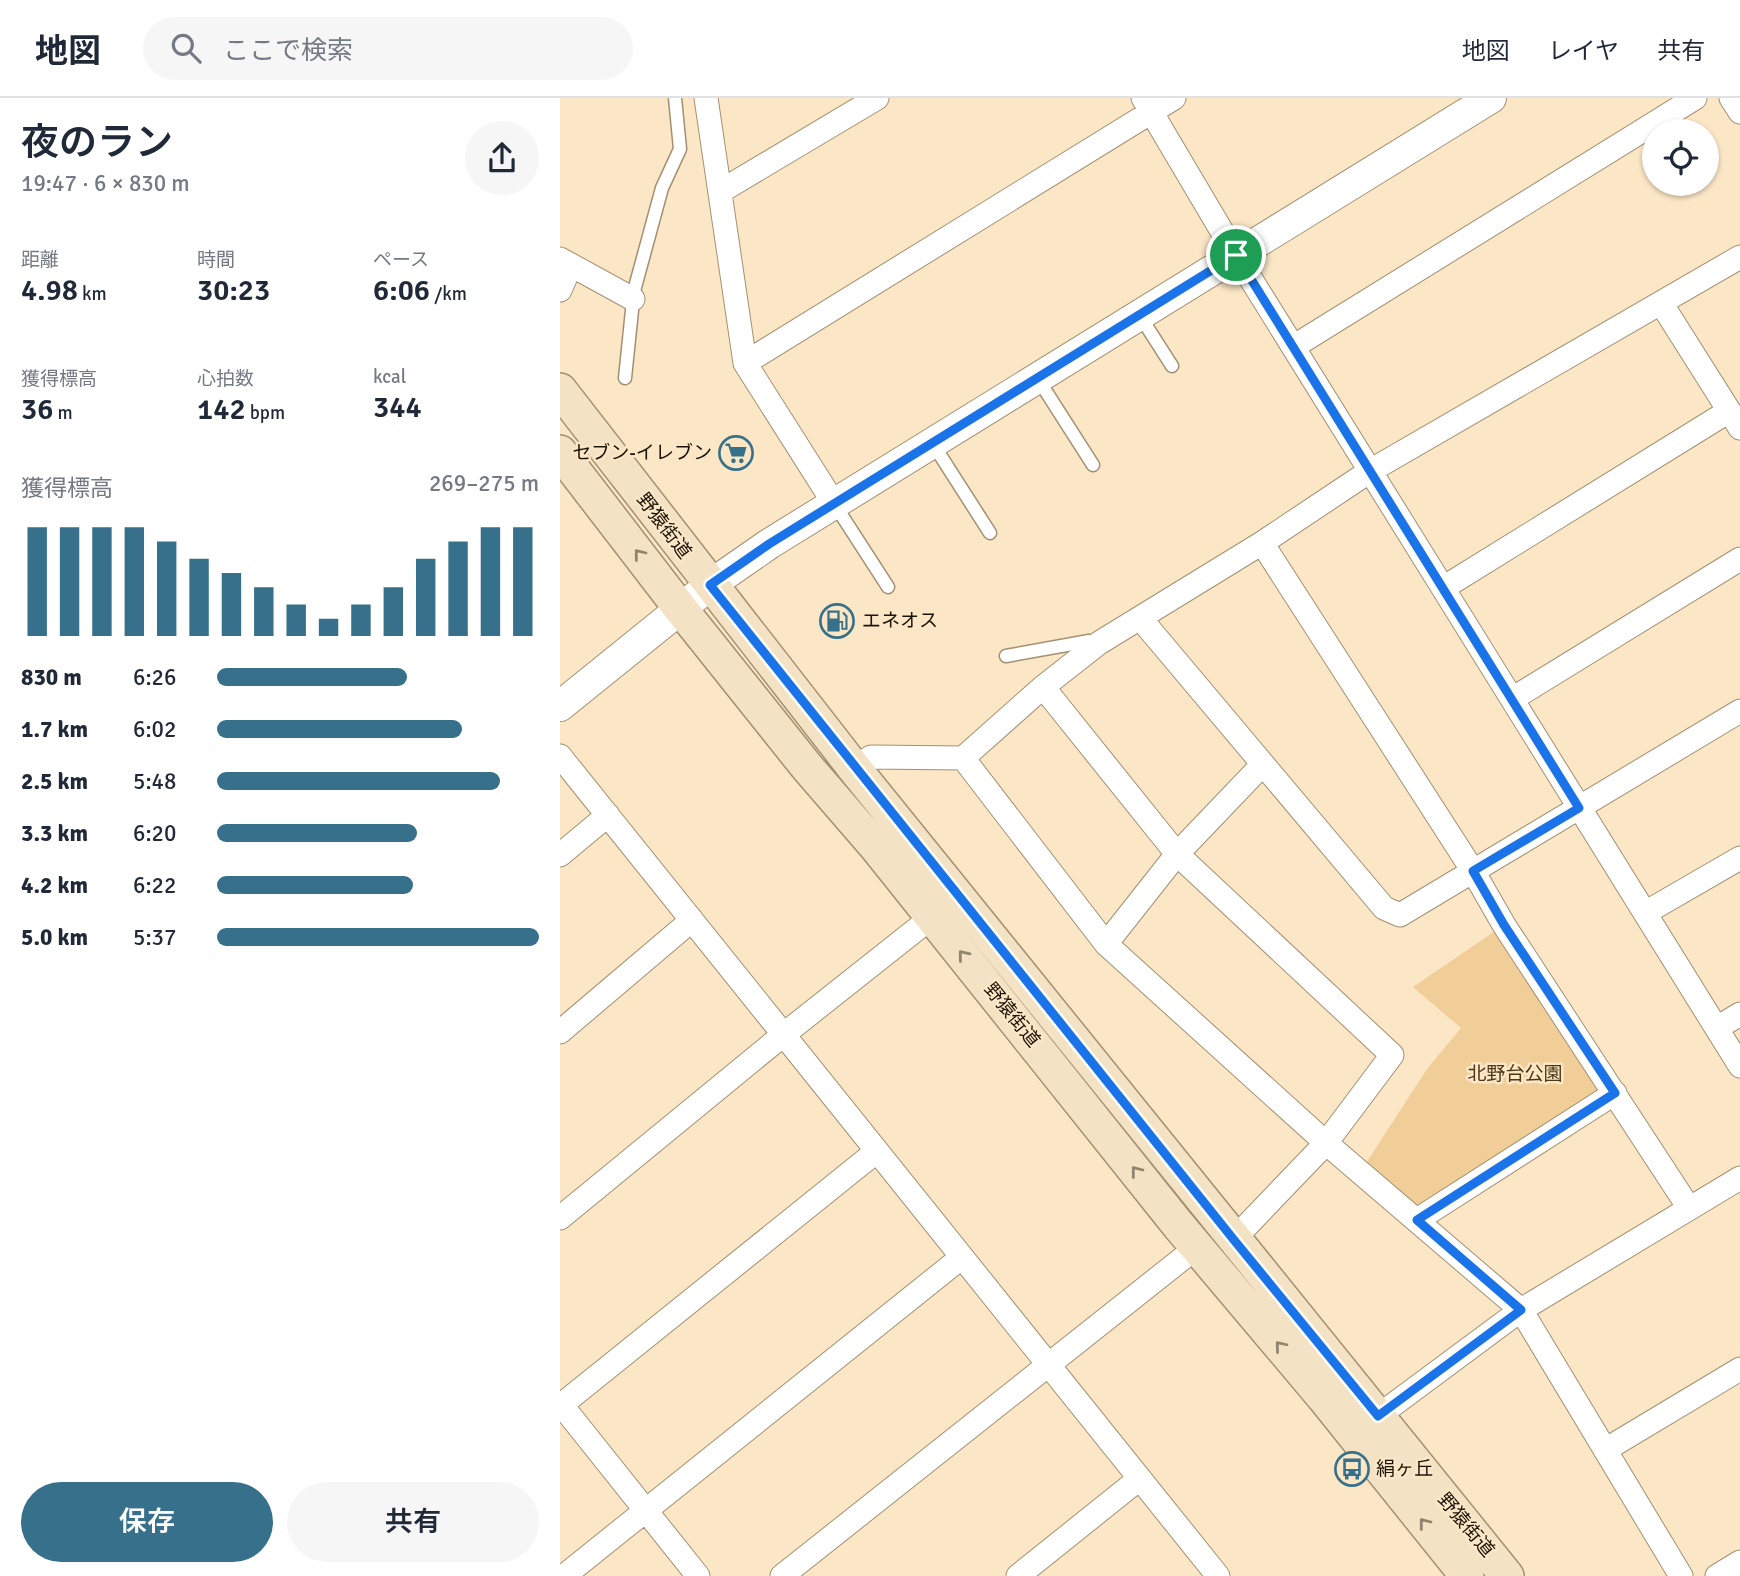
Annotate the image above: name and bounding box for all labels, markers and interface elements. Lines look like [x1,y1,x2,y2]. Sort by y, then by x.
search box [143,17,633,80]
icon: search [167,29,205,67]
text: 地図 [35,31,101,72]
text: ここで検索 [223,35,353,67]
text: 地図 [1462,36,1510,66]
text: レイヤ [1548,36,1619,66]
text: 共有 [1657,36,1705,66]
text: 夜のラン [21,119,173,166]
map controls [1642,119,1719,196]
button: locate [1642,119,1719,196]
button: share [465,121,539,195]
text: 19:47 · 6 × 830 m [21,169,190,198]
pin [1206,225,1266,285]
icon: arrive [1217,236,1255,274]
text: 距離 [21,248,59,272]
text: 時間 [197,248,235,272]
text: ペース [373,248,429,272]
text: 4.98 [21,272,78,309]
text: 30:23 [197,272,270,309]
text: 6:06 [373,272,430,309]
text: km [78,282,107,306]
text: /km [430,282,467,306]
text: kcal [373,365,406,389]
text: 獲得標高 [21,367,97,391]
text: 心拍数 [197,367,254,391]
text: 344 [373,389,422,426]
text: 36 [21,391,53,428]
text: 142 [197,391,246,428]
text: m [53,401,73,425]
text: bpm [246,401,285,425]
supermarket icon: セブン-イレブン [717,434,755,472]
place label: セブン-イレブン [572,441,712,465]
text: 269–275 m [429,469,539,498]
text: 獲得標高 [21,474,113,503]
street label: 野猿街道 [632,488,696,564]
one-way arrow [634,549,647,562]
fuel station icon: エネオス [818,602,856,640]
place label: エネオス [862,609,938,633]
text: 830 m [21,663,82,692]
text: 6:26 [133,663,176,692]
text: 1.7 km [21,715,88,744]
text: 6:02 [133,715,176,744]
text: 2.5 km [21,767,88,796]
text: 5:48 [133,767,176,796]
text: 3.3 km [21,819,88,848]
text: 6:20 [133,819,176,848]
text: 4.2 km [21,871,88,900]
text: 6:22 [133,871,176,900]
text: 5.0 km [21,923,88,952]
text: 5:37 [133,923,176,952]
one-way arrow [959,951,971,964]
street label: 野猿街道 [979,978,1045,1052]
park label: 北野台公園 [1467,1062,1563,1086]
one-way arrow [1131,1166,1144,1178]
one-way arrow [1276,1342,1289,1354]
bus stop icon: 絹ヶ丘 [1333,1450,1371,1488]
place label: 絹ヶ丘 [1376,1457,1433,1481]
button: 保存 [21,1482,273,1562]
button: 共有 [287,1482,539,1562]
street label: 野猿街道 [1432,1488,1500,1562]
one-way arrow [1420,1518,1432,1531]

